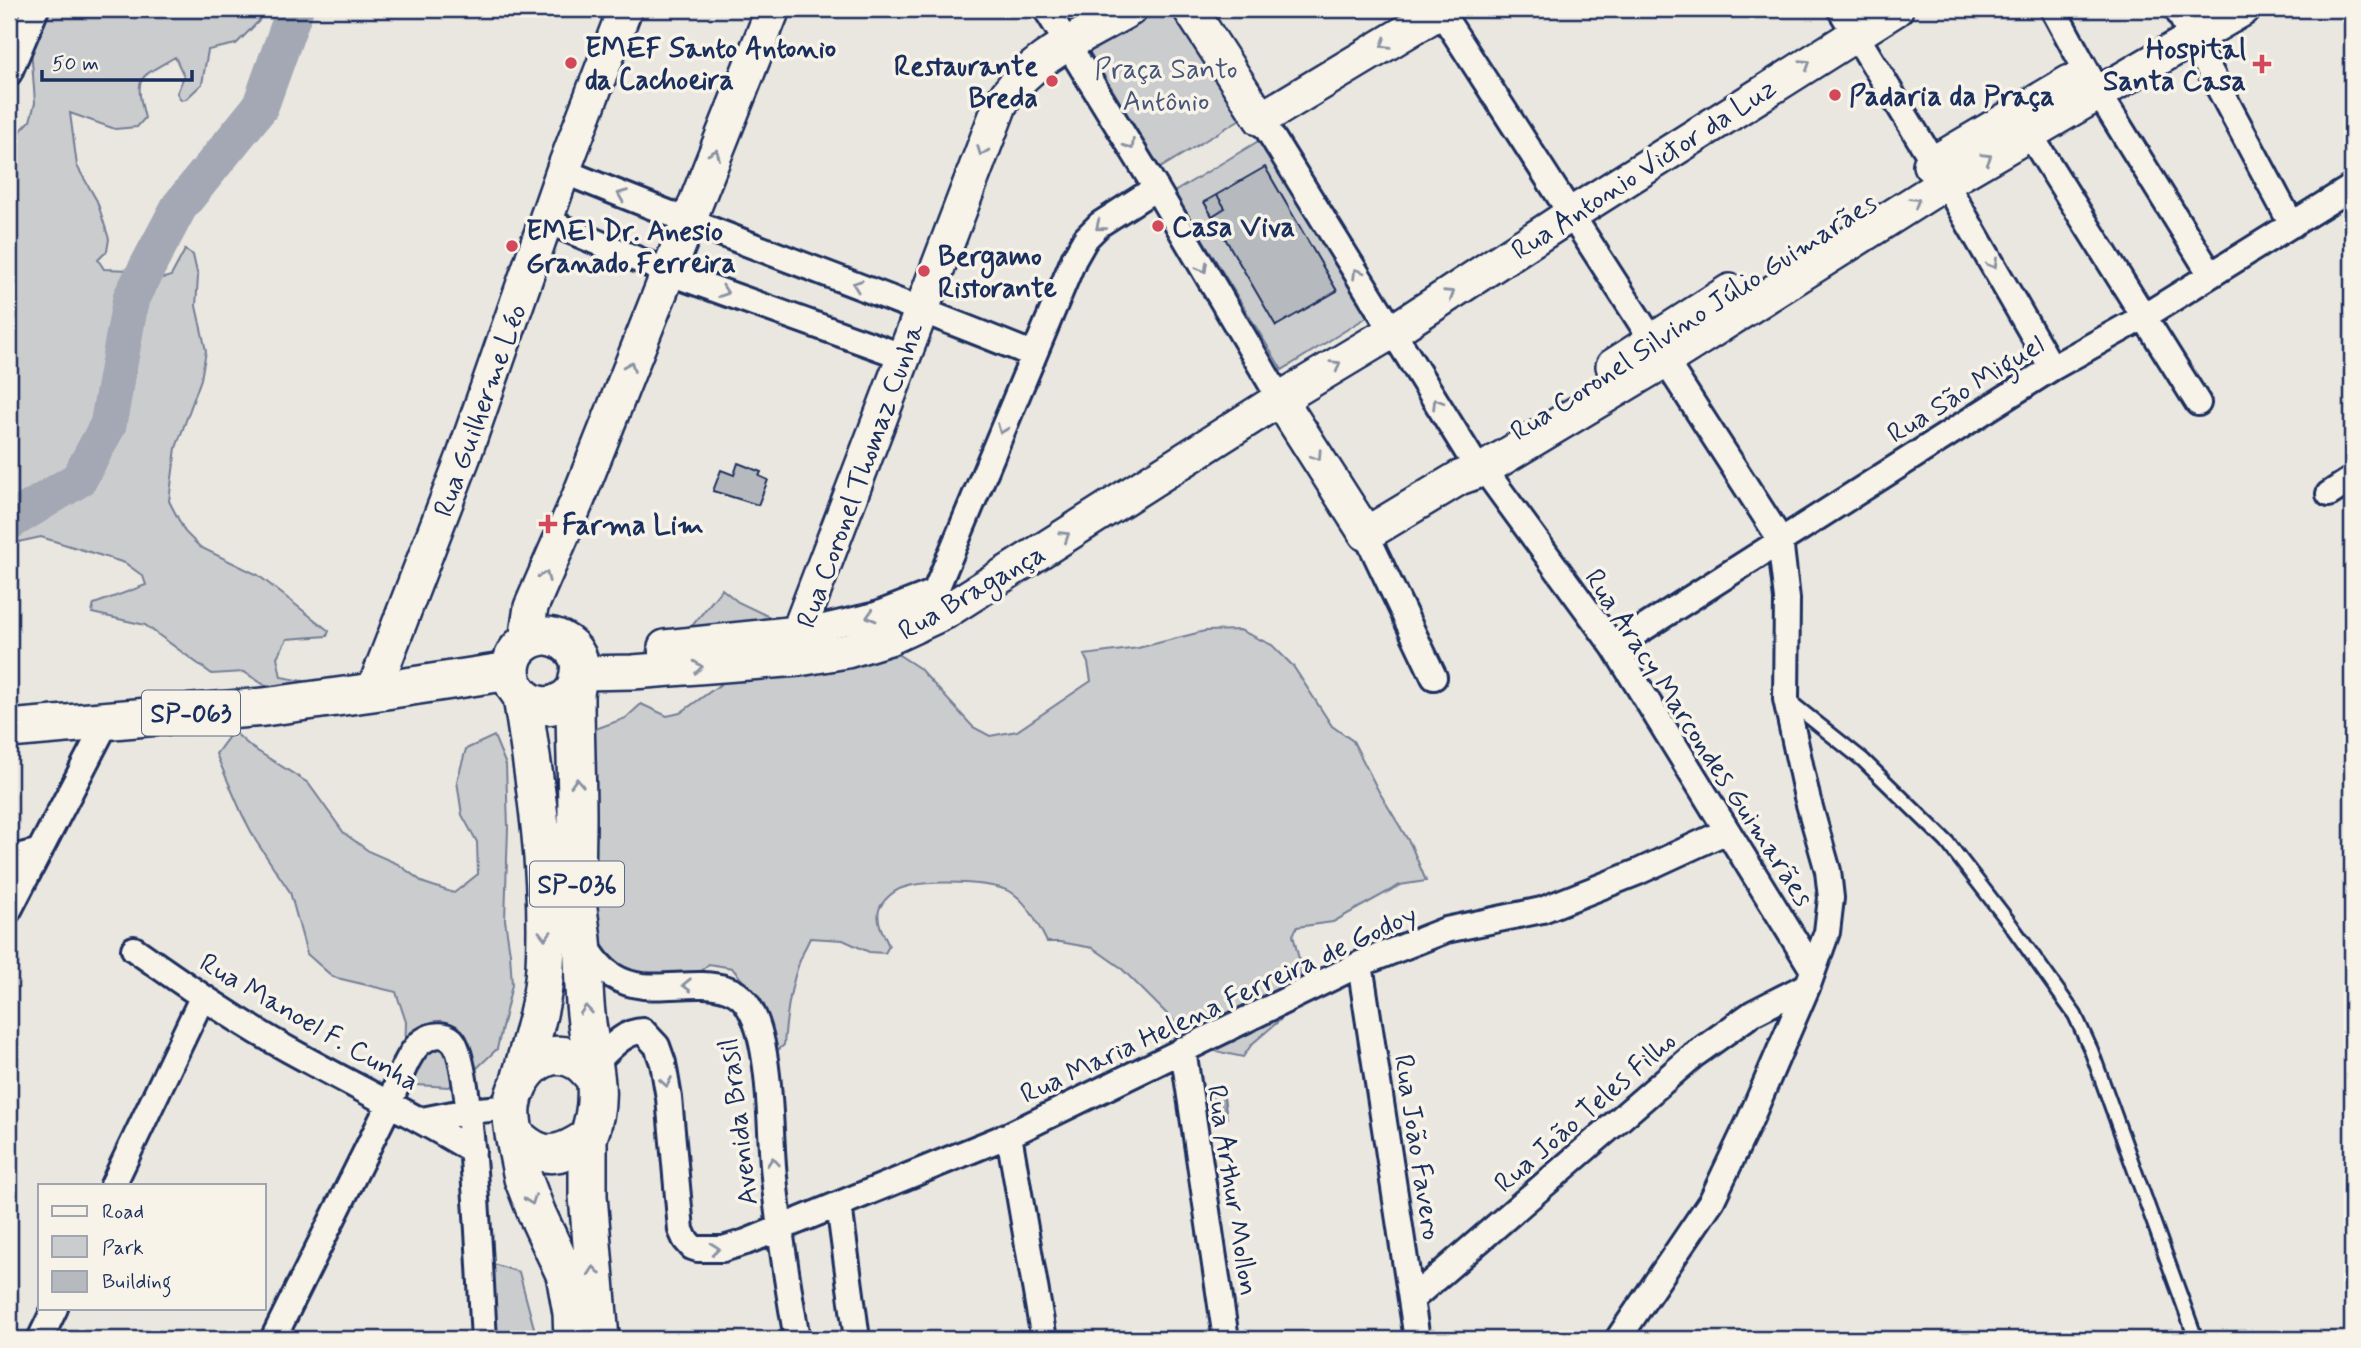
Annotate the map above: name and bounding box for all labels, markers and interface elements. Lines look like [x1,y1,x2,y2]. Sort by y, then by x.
place label: EMEF Santo Antonio da Cachoeira [585,31,836,100]
place label: Hospital Santa Casa [2103,32,2246,101]
one-way arrow [1380,36,1393,49]
scale bar [42,38,192,82]
place label: Restaurante Breda [894,49,1038,118]
text: 50 m [52,50,99,78]
park label: Praça Santo Antônio [1094,52,1238,121]
marker: Hospital Santa Casa [2252,54,2272,74]
marker: EMEF Santo Antonio da Cachoeira [563,55,579,71]
one-way arrow [1798,60,1811,73]
street label: Rua Antonio Victor da Luz [1505,70,1784,270]
marker: Restaurante Breda [1044,73,1060,89]
place label: Padaria da Praça [1849,79,2055,116]
marker: Padaria da Praça [1827,87,1843,103]
one-way arrow [1121,137,1134,150]
one-way arrow [977,145,991,157]
one-way arrow [706,149,720,161]
one-way arrow [1980,153,1993,166]
street label: Rua Coronel Silvino Júlio Guimarães [1504,185,1885,451]
one-way arrow [616,189,628,203]
one-way arrow [1907,197,1920,210]
place label: Casa Viva [1172,210,1295,247]
place label: EMEI Dr. Anesio Granado Ferreira [526,214,736,283]
one-way arrow [1095,218,1108,230]
marker: Casa Viva [1150,218,1166,234]
marker: EMEI Dr. Anesio Granado Ferreira [504,238,520,254]
place label: Bergamo Ristorante [938,239,1057,308]
one-way arrow [1984,257,1997,270]
one-way arrow [1195,260,1208,273]
marker: Bergamo Ristorante [916,263,932,279]
one-way arrow [1352,268,1365,281]
one-way arrow [851,279,863,293]
one-way arrow [717,284,729,298]
one-way arrow [1442,289,1455,302]
street label: Rua Guilherme Léo [426,299,537,522]
street label: Rua Coronel Thomaz Cunha [789,318,934,633]
street label: Rua São Miguel [1881,327,2053,456]
one-way arrow [622,360,636,372]
one-way arrow [1329,360,1342,373]
one-way arrow [1433,397,1446,410]
one-way arrow [996,422,1010,434]
one-way arrow [1308,449,1321,462]
place label: Farma Lim [562,508,704,545]
marker: Farma Lim [540,516,556,532]
one-way arrow [1057,532,1070,544]
street label: Rua Bragança [892,536,1054,652]
street label: Rua Aracy Marcondes Guimarães [1575,562,1821,914]
one-way arrow [536,571,550,583]
one-way arrow [866,608,878,622]
one-way arrow [692,660,703,675]
road number: SP-063 [142,691,240,736]
one-way arrow [569,777,584,788]
road number: SP-036 [530,862,624,906]
street label: Rua Maria Helena Ferreira de Godoy [1015,897,1423,1114]
one-way arrow [537,931,553,941]
street label: Rua Manoel F. Cunha [192,945,425,1101]
one-way arrow [681,977,692,992]
one-way arrow [579,1004,594,1015]
street label: Rua João Teles Filho [1487,1024,1684,1202]
street label: Avenida Brasil [711,1036,768,1207]
street label: Rua João Favero [1384,1052,1449,1243]
one-way arrow [658,1076,673,1088]
street label: Rua Arthur Mollon [1197,1082,1266,1298]
one-way arrow [766,1156,781,1167]
legend [38,1184,266,1310]
one-way arrow [523,1194,537,1206]
text: Road [102,1198,144,1226]
text: Park [102,1234,144,1262]
one-way arrow [710,1242,721,1257]
one-way arrow [587,1265,602,1276]
text: Building [102,1268,172,1298]

